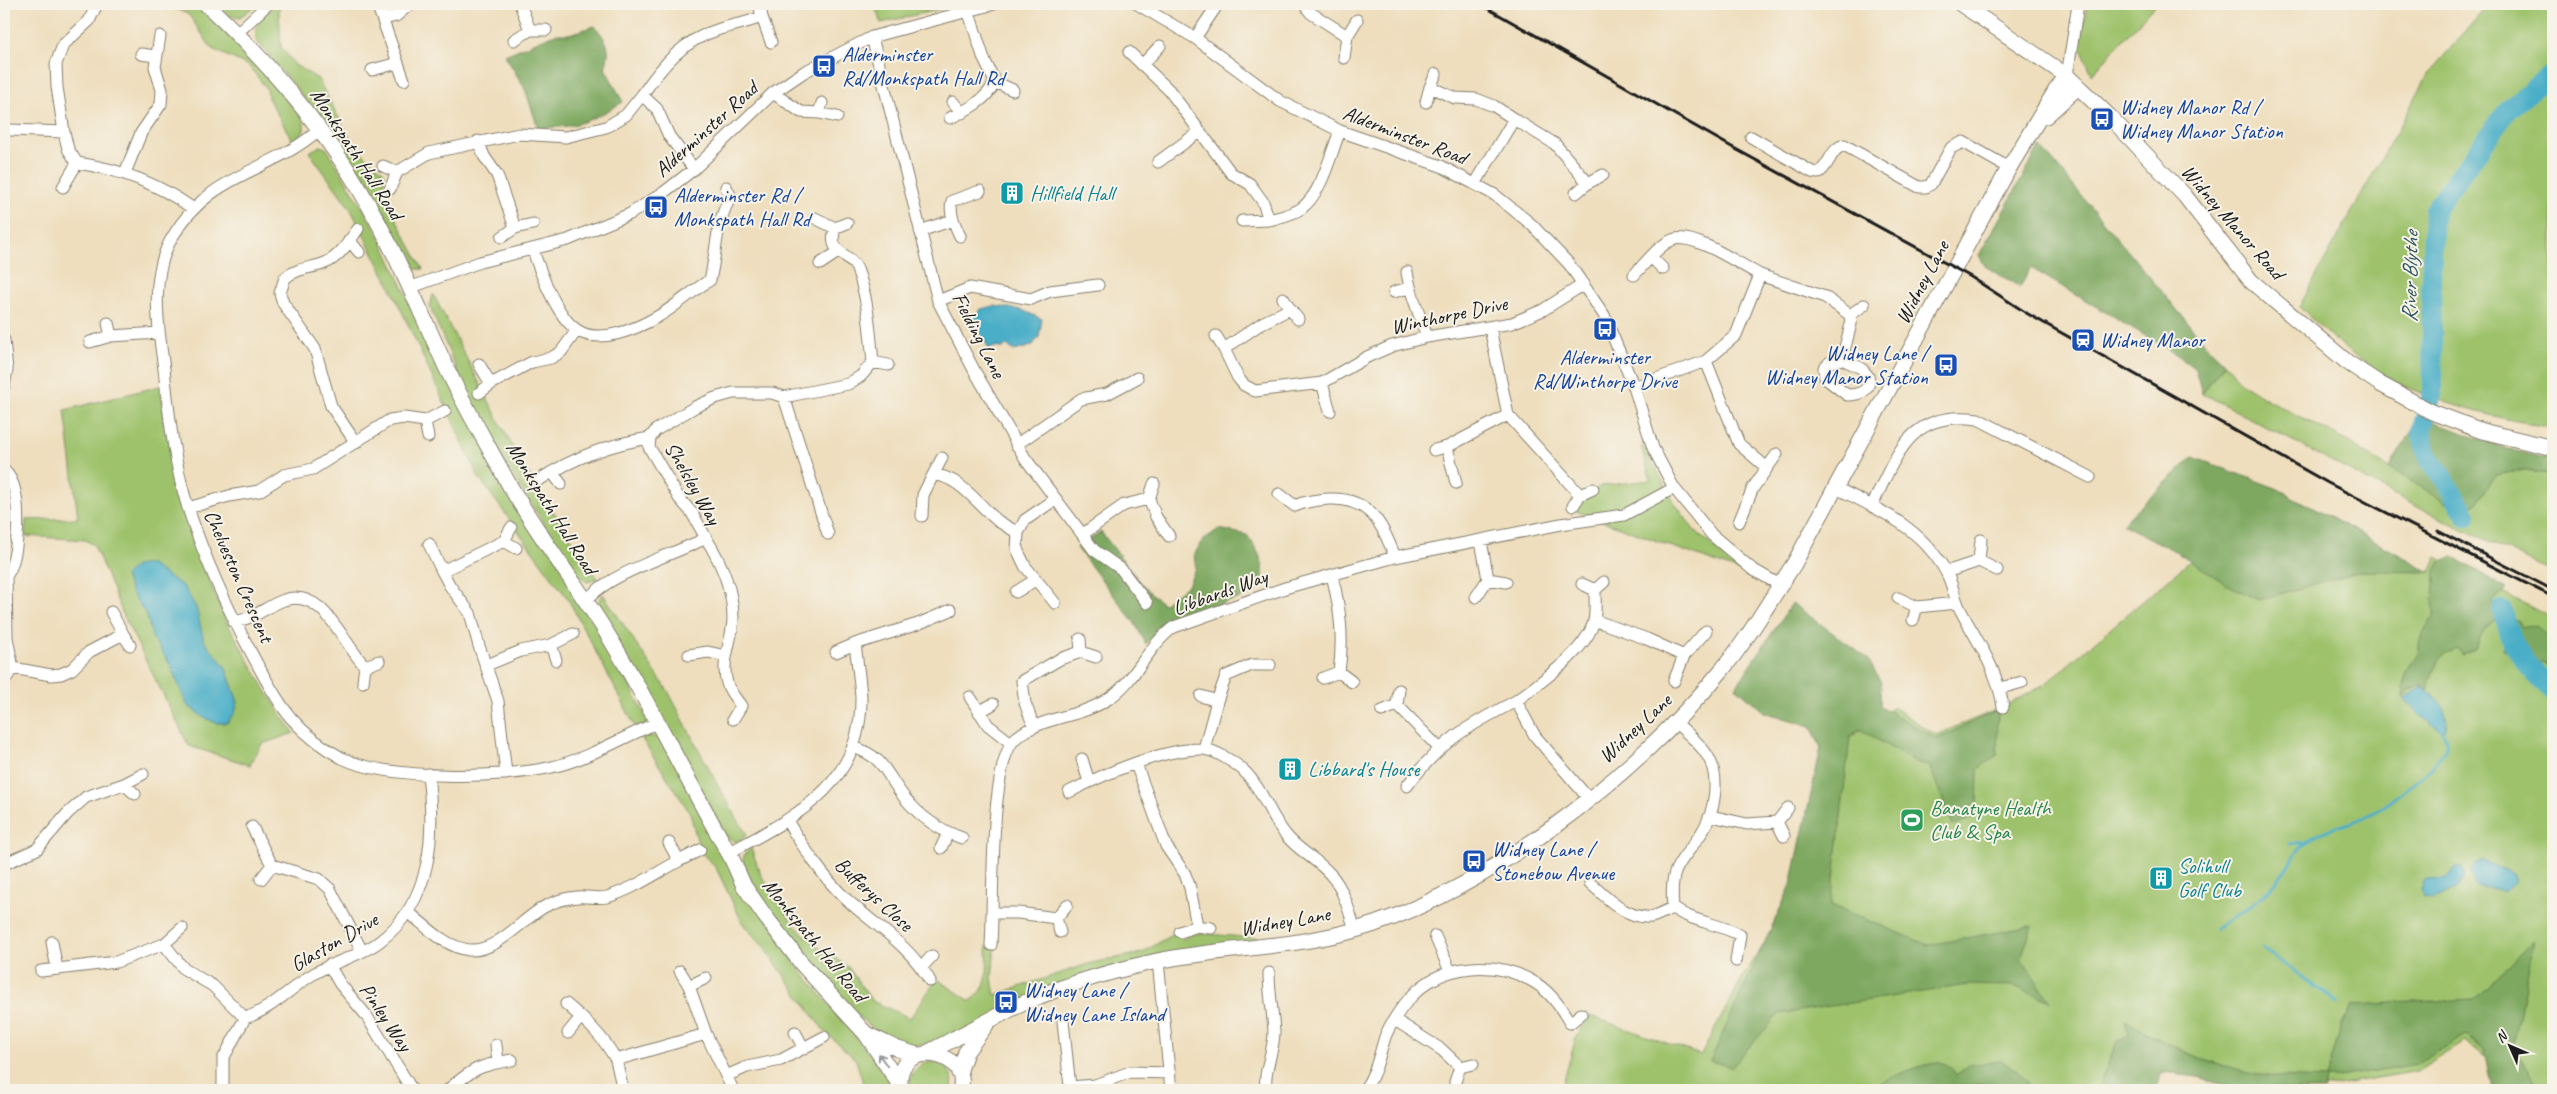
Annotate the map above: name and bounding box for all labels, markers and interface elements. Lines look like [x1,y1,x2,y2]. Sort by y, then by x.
place label: Alderminster Rd/Monkspath Hall Rd [842,41,1007,91]
bus stop icon: Alderminster Rd/Monkspath Hall Rd [811,53,837,79]
street label: Alderminster Road [649,74,765,182]
street label: Monkspath Hall Road [305,83,411,227]
place label: Widney Manor Rd / Widney Manor Station [2120,94,2284,144]
street label: Alderminster Road [1339,99,1473,172]
bus stop icon: Widney Manor Rd / Widney Manor Station [2089,106,2115,132]
street label: Widney Manor Road [2176,159,2292,287]
building icon: Hillfield Hall [999,180,1025,206]
place label: Hillfield Hall [1030,180,1117,206]
place label: Alderminster Rd / Monkspath Hall Rd [674,182,813,232]
bus stop icon: Alderminster Rd / Monkspath Hall Rd [643,194,669,220]
water label: River Blythe [2395,228,2425,323]
street label: Widney Lane [1889,234,1956,328]
street label: Fielding Lane [946,288,1012,383]
street label: Winthorpe Drive [1389,290,1511,340]
bus stop icon: Alderminster Rd/Winthorpe Drive [1592,316,1618,342]
station icon: Widney Manor [2070,327,2096,353]
place label: Widney Manor [2100,327,2206,353]
place label: Widney Lane / Widney Manor Station [1765,340,1932,390]
place label: Alderminster Rd/Winthorpe Drive [1533,344,1678,394]
bus stop icon: Widney Lane / Widney Manor Station [1933,352,1959,378]
street label: Monkspath Hall Road [501,437,605,582]
street label: Shelsley Way [659,437,728,531]
street label: Chelveston Crescent [198,506,281,648]
street label: Libbards Way [1169,562,1273,621]
street label: Widney Lane [1593,686,1678,768]
building icon: Libbard's House [1277,756,1303,782]
place label: Libbard's House [1308,756,1420,782]
place label: Banatyne Health Club & Spa [1930,795,2052,845]
sports icon: Banatyne Health Club & Spa [1899,807,1925,833]
place label: Widney Lane / Stonebow Avenue [1492,836,1615,886]
bus stop icon: Widney Lane / Stonebow Avenue [1461,848,1487,874]
street label: Bufferys Close [829,851,920,938]
place label: Solihull Golf Club [2178,853,2243,903]
building icon: Solihull Golf Club [2148,865,2174,891]
street label: Monkspath Hall Road [757,873,875,1009]
street label: Widney Lane [1238,900,1334,942]
street label: Glaston Drive [286,906,384,977]
place label: Widney Lane / Widney Lane Island [1024,977,1168,1027]
street label: Pinley Way [354,978,419,1058]
bus stop icon: Widney Lane / Widney Lane Island [993,989,1019,1015]
north arrow [2484,1022,2534,1072]
text: N [2492,1026,2512,1046]
one-way arrow [877,1053,887,1067]

